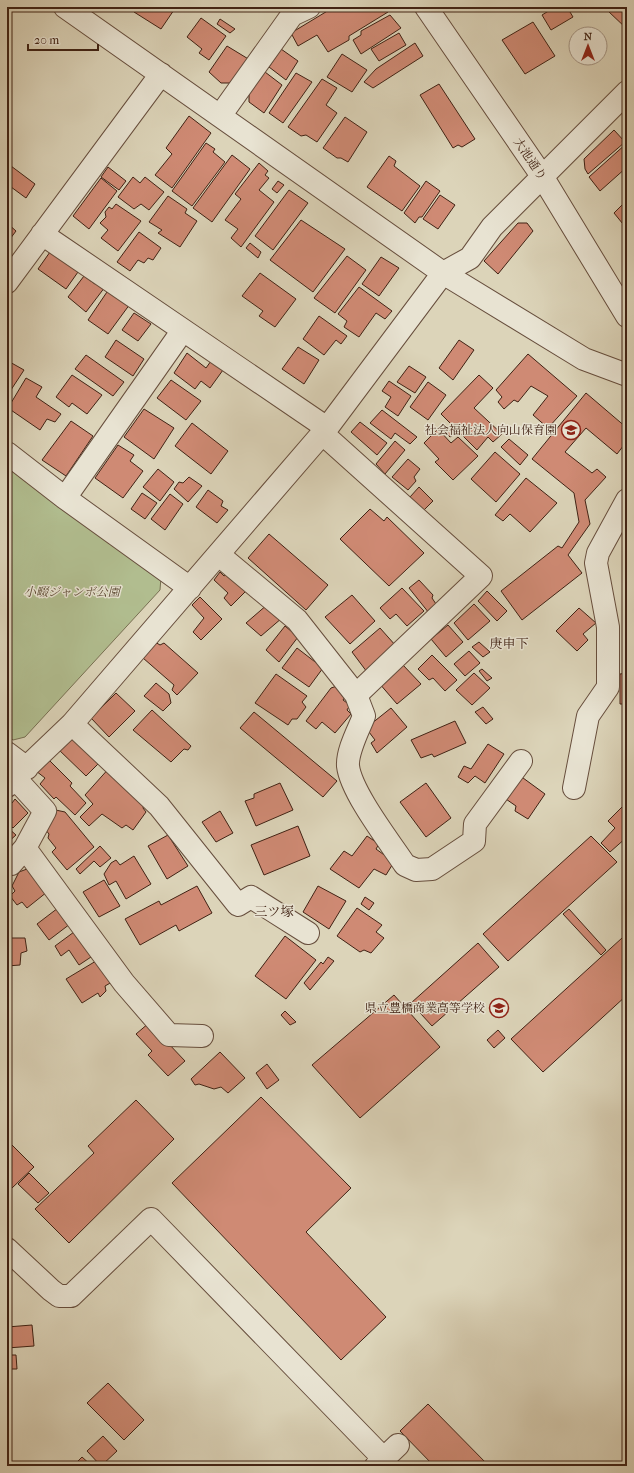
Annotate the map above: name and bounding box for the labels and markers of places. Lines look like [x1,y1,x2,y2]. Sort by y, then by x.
school or university icon: 社会福祉法人向山保育園 [560,419,582,441]
place label: 社会福祉法人向山保育園 [425,423,557,437]
school or university icon: 県立豊橋商業高等学校 [488,997,510,1019]
place label: 県立豊橋商業高等学校 [365,1001,485,1015]

